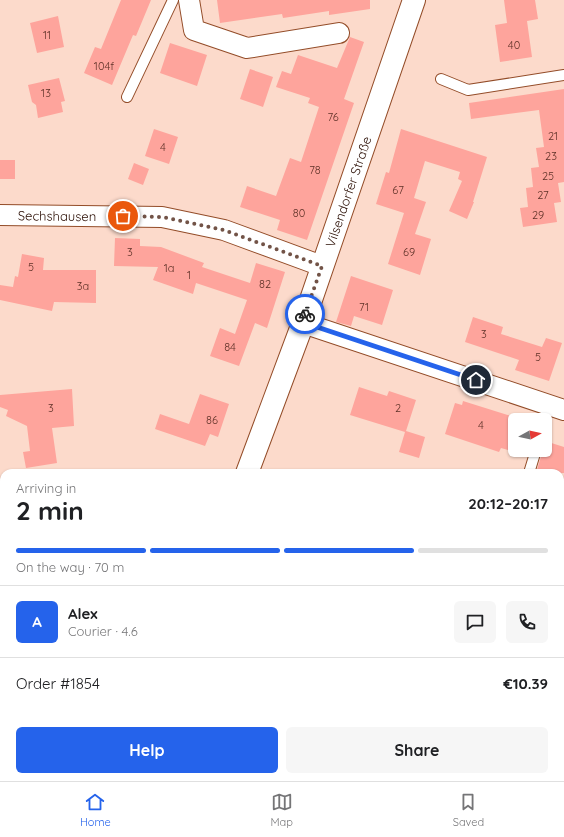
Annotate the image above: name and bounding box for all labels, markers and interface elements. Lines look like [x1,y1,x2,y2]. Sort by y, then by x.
house number: 11 [43,28,51,42]
house number: 40 [508,38,520,52]
house number: 104f [94,59,114,73]
house number: 13 [41,86,51,100]
house number: 76 [327,110,339,124]
house number: 21 [548,129,558,143]
street label: Vilsendorfer Straße [322,134,375,249]
house number: 4 [160,140,166,154]
house number: 23 [545,149,557,163]
house number: 78 [309,163,321,177]
house number: 25 [542,169,554,183]
house number: 67 [392,183,404,197]
house number: 27 [537,188,549,202]
pin [106,199,140,233]
icon: bag [112,205,134,227]
house number: 80 [293,206,305,220]
street label: Sechshausen [18,207,96,224]
house number: 29 [532,208,544,222]
house number: 3 [127,245,133,259]
house number: 69 [403,245,415,259]
house number: 5 [28,260,34,274]
house number: 1a [164,261,174,275]
house number: 1 [187,268,191,282]
house number: 82 [259,277,271,291]
house number: 3a [77,279,89,293]
courier [285,294,325,334]
house number: 71 [359,300,369,314]
icon: bike [294,303,316,325]
house number: 3 [481,327,487,341]
house number: 84 [224,340,236,354]
house number: 5 [535,350,541,364]
pin [459,363,493,397]
icon: home [465,369,487,391]
house number: 3 [48,401,54,415]
house number: 2 [395,401,401,415]
house number: 86 [206,413,218,427]
north arrow [508,413,552,457]
map controls [508,413,552,457]
house number: 4 [478,418,484,432]
text: Arriving in [16,480,76,496]
text: 2 min [16,494,84,527]
text: 20:12–20:17 [468,494,548,513]
text: On the way · 70 m [16,559,124,575]
button: chat [454,601,496,643]
button: phone [506,601,548,643]
text: Alex [68,604,98,623]
text: A [32,612,42,631]
text: Courier · 4.6 [68,623,138,639]
text: Order #1854 [16,674,100,693]
text: €10.39 [503,674,548,693]
button: Help [16,727,278,773]
button: Share [286,727,548,773]
tab: Home [80,791,111,829]
tab: Map [270,791,293,829]
tab: Saved [453,791,484,829]

